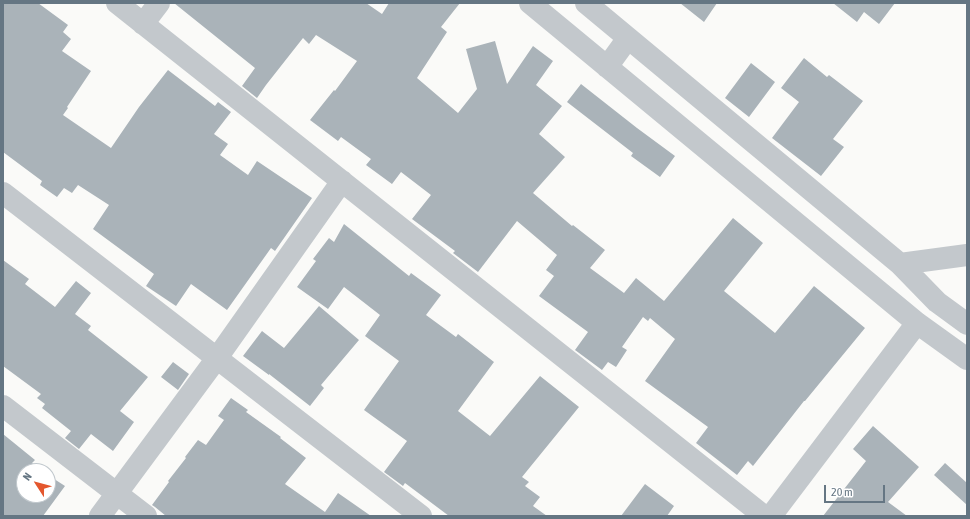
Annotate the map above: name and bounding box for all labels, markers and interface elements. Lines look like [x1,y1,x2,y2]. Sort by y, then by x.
north arrow [16,463,56,503]
text: N [20,470,34,483]
scale bar [826,477,887,503]
text: 20 m [831,485,853,499]

